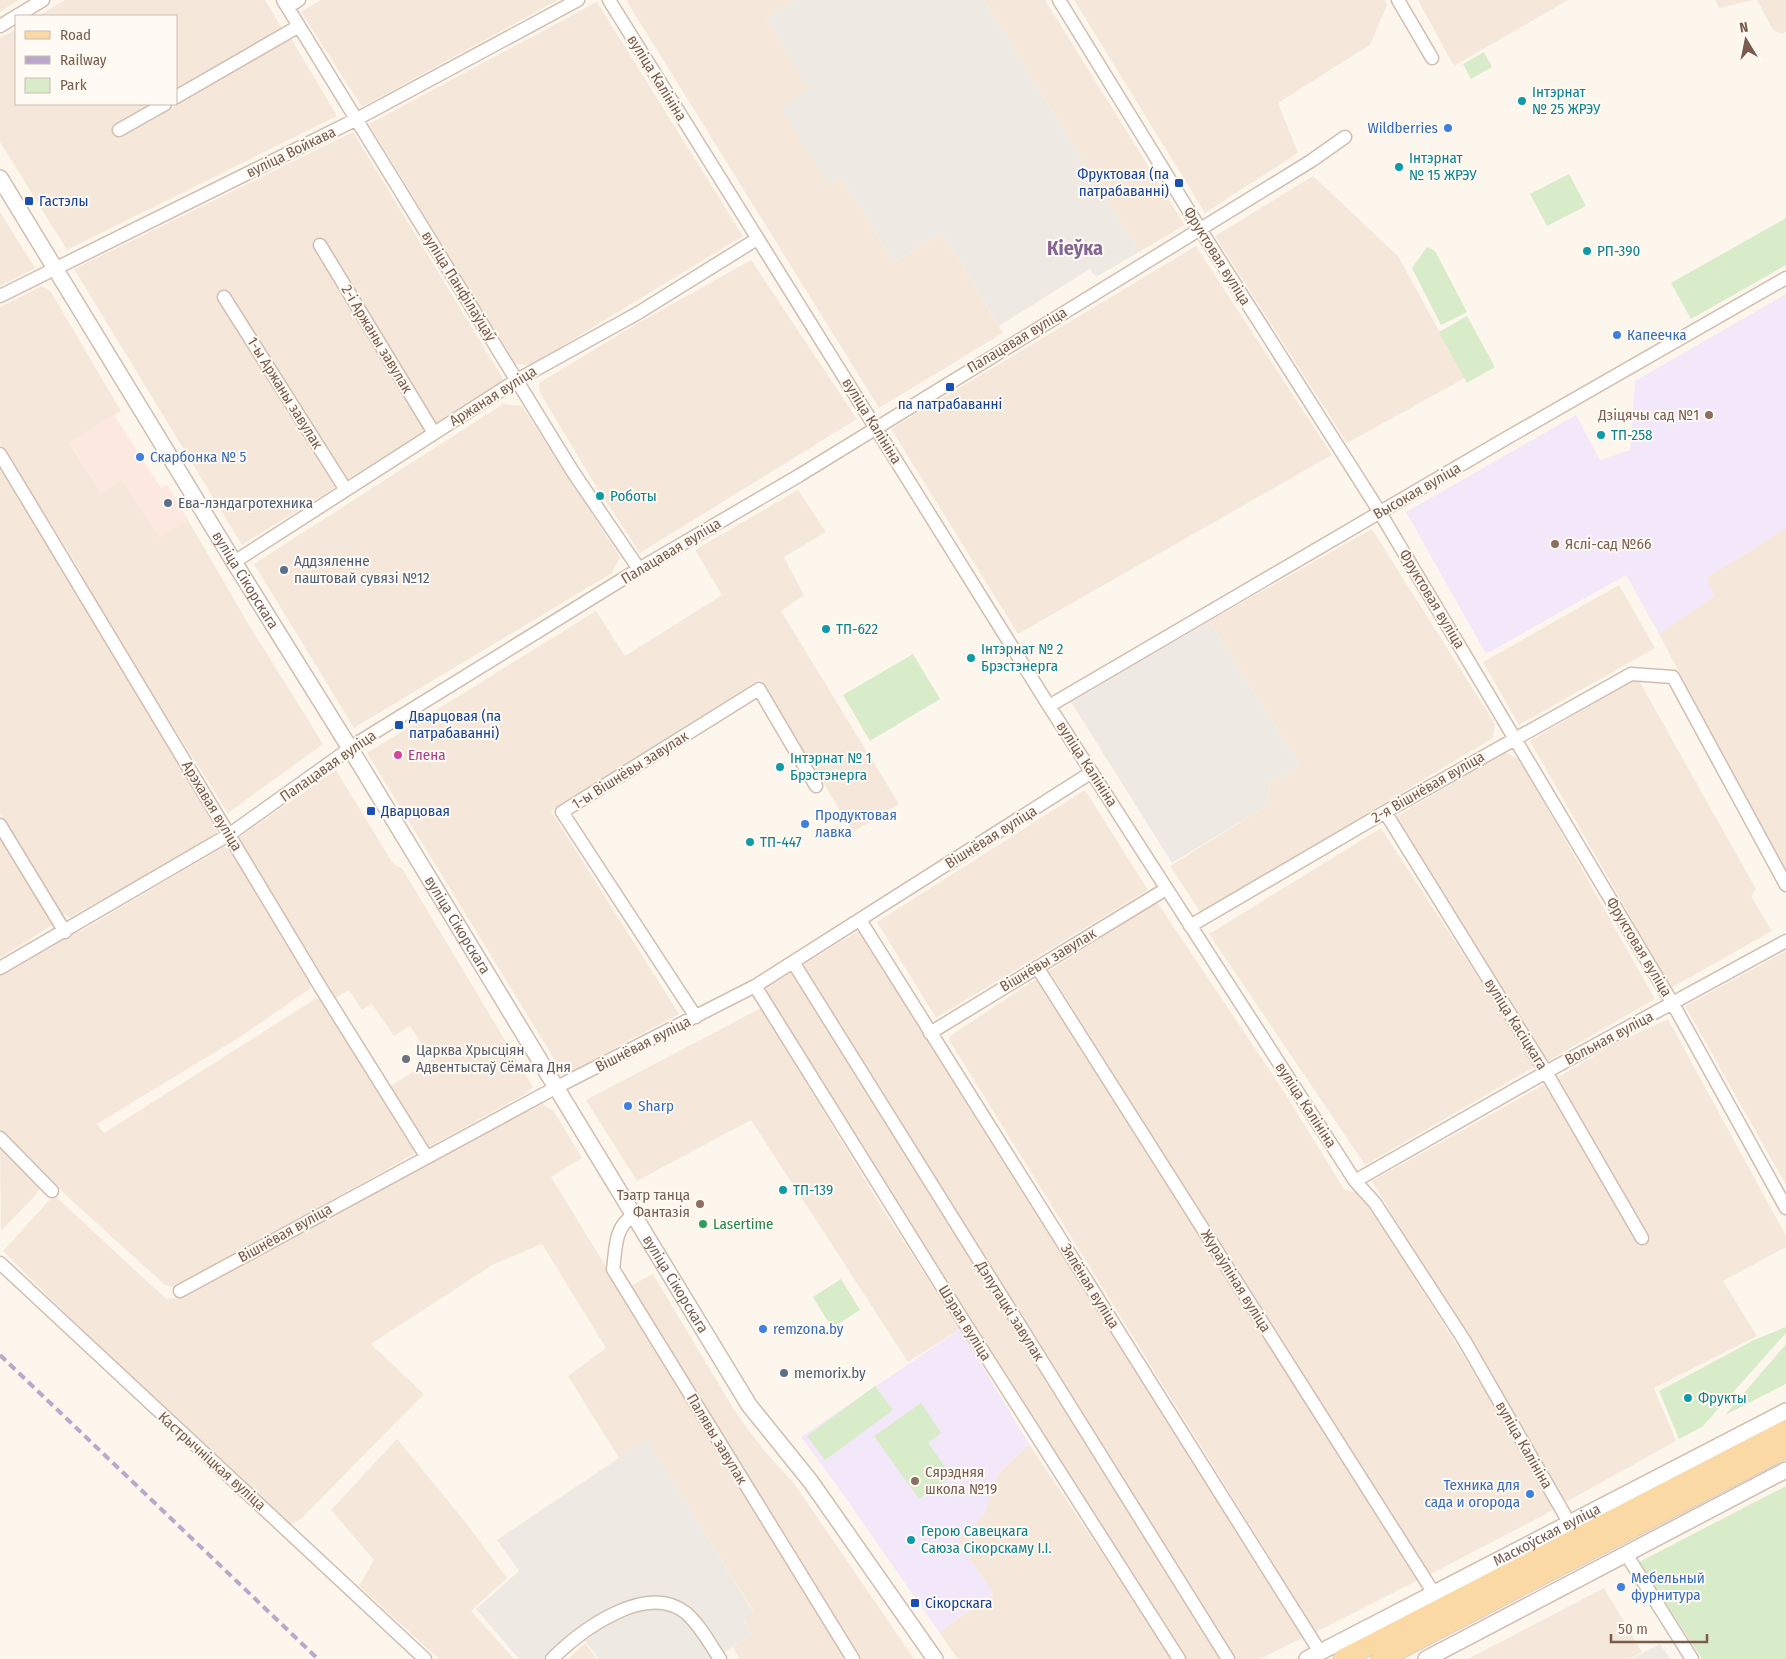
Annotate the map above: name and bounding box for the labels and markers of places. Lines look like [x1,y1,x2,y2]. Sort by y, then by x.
place label: Інтэрнат № 25 ЖРЭУ [1532,83,1601,118]
marker: Інтэрнат № 25 ЖРЭУ [1516,95,1528,107]
place label: Wildberries [1368,119,1438,137]
marker: Wildberries [1442,122,1454,134]
place label: Інтэрнат № 15 ЖРЭУ [1409,149,1477,184]
marker: Інтэрнат № 15 ЖРЭУ [1393,161,1405,173]
place label: Фруктовая (па патрабаванні) [1077,165,1169,200]
marker: Фруктовая (па патрабаванні) [1173,177,1185,189]
place label: Гастэлы [39,192,88,210]
marker: Гастэлы [23,195,35,207]
place label: РП-390 [1597,242,1640,260]
marker: РП-390 [1581,245,1593,257]
place label: Капеечка [1627,326,1687,344]
marker: Капеечка [1611,329,1623,341]
marker: па патрабаванні [944,381,956,393]
place label: па патрабаванні [898,395,1002,413]
place label: Дзіцячы сад №1 [1597,406,1699,424]
marker: Дзіцячы сад №1 [1703,409,1715,421]
place label: ТП-258 [1611,426,1653,444]
marker: ТП-258 [1595,429,1607,441]
place label: Скарбонка № 5 [150,448,247,466]
marker: Скарбонка № 5 [134,451,146,463]
place label: Роботы [610,487,657,505]
marker: Роботы [594,490,606,502]
place label: Ева-лэндагротехника [178,494,313,512]
marker: Ева-лэндагротехника [162,497,174,509]
place label: Яслі-сад №66 [1565,535,1651,553]
marker: Яслі-сад №66 [1549,538,1561,550]
place label: Аддзяленне паштовай сувязі №12 [294,552,430,587]
marker: Аддзяленне паштовай сувязі №12 [278,564,290,576]
place label: ТП-622 [836,620,878,638]
marker: ТП-622 [820,623,832,635]
place label: Інтэрнат № 2 Брэстэнерга [981,640,1064,675]
marker: Інтэрнат № 2 Брэстэнерга [965,652,977,664]
place label: Дварцовая (па патрабаванні) [408,707,501,742]
marker: Дварцовая (па патрабаванні) [393,719,405,731]
place label: Елена [408,746,446,764]
marker: Елена [392,749,404,761]
place label: Інтэрнат № 1 Брэстэнерга [790,749,872,784]
marker: Інтэрнат № 1 Брэстэнерга [774,761,786,773]
place label: Дварцовая [380,802,450,820]
marker: Дварцовая [365,805,377,817]
place label: Продуктовая лавка [815,806,897,841]
marker: Продуктовая лавка [799,818,811,830]
place label: ТП-447 [760,833,802,851]
marker: ТП-447 [744,836,756,848]
place label: Царква Хрысціян Адвентыстаў Сёмага Дня [416,1041,571,1076]
marker: Царква Хрысціян Адвентыстаў Сёмага Дня [400,1053,412,1065]
place label: Sharp [638,1097,674,1115]
marker: Sharp [622,1100,634,1112]
place label: ТП-139 [793,1181,833,1199]
marker: ТП-139 [777,1184,789,1196]
place label: Тэатр танца Фантазія [617,1186,690,1221]
marker: Тэатр танца Фантазія [694,1198,706,1210]
place label: Lasertime [713,1215,773,1233]
marker: Lasertime [697,1218,709,1230]
place label: remzona.by [773,1320,844,1338]
marker: remzona.by [757,1323,769,1335]
place label: memorix.by [794,1364,866,1382]
marker: memorix.by [778,1367,790,1379]
place label: Фрукты [1698,1389,1747,1407]
marker: Фрукты [1682,1392,1694,1404]
place label: Сярэдняя школа №19 [925,1463,997,1498]
marker: Сярэдняя школа №19 [909,1475,921,1487]
place label: Техника для сада и огорода [1425,1476,1520,1511]
marker: Техника для сада и огорода [1524,1488,1536,1500]
place label: Герою Савецкага Саюза Сікорскаму І.І. [921,1522,1052,1557]
marker: Герою Савецкага Саюза Сікорскаму І.І. [905,1534,917,1546]
place label: Мебельный фурнитура [1631,1569,1705,1604]
marker: Мебельный фурнитура [1615,1581,1627,1593]
place label: Сікорскага [925,1594,992,1612]
marker: Сікорскага [909,1597,921,1609]

